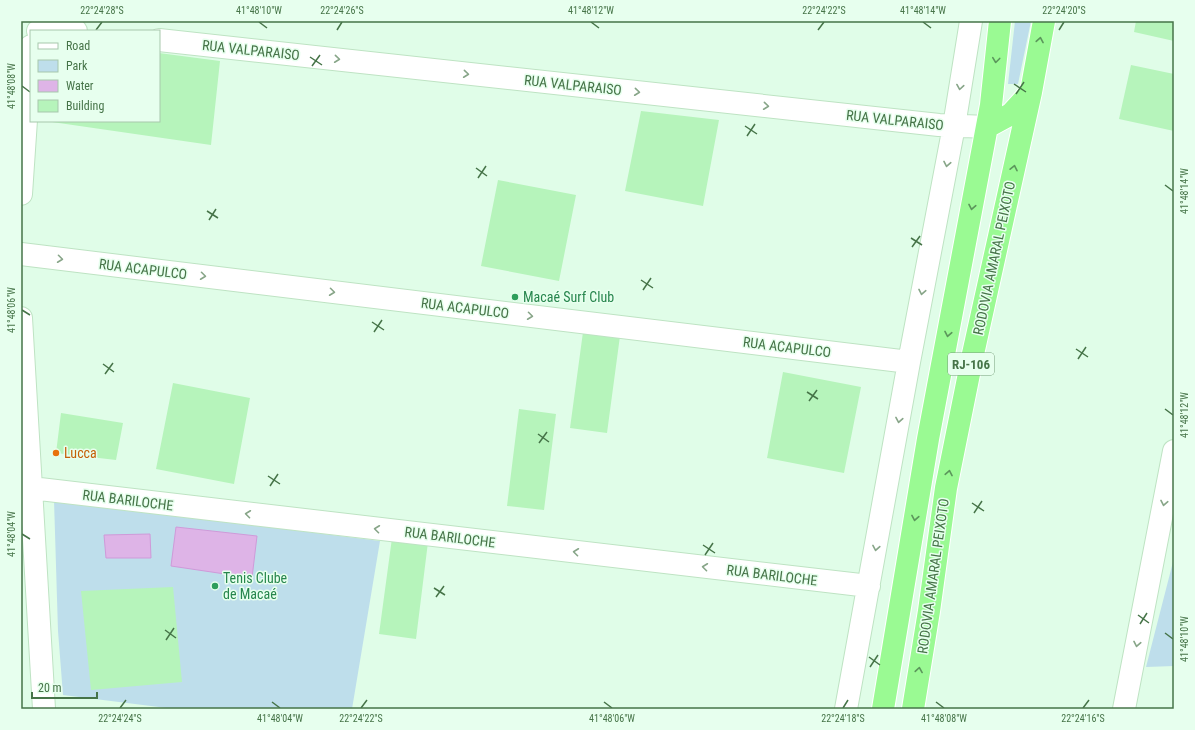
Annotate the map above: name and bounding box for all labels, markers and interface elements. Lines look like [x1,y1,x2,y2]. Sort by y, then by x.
text: 22°24'28"S [80,5,124,16]
text: 41°48'10"W [236,5,282,16]
text: 22°24'26"S [320,5,364,16]
text: 41°48'12"W [568,5,614,16]
text: 22°24'22"S [802,5,846,16]
text: 41°48'14"W [900,5,946,16]
text: 22°24'20"S [1042,5,1086,16]
legend [30,30,160,122]
street label: RUA VALPARAISO [201,37,301,63]
one-way arrow [1036,37,1044,43]
text: Road [66,39,90,53]
one-way arrow [334,55,340,64]
one-way arrow [992,57,1001,63]
text: Park [66,59,88,73]
text: 41°48'08"W [6,63,17,109]
one-way arrow [463,69,469,78]
street label: RUA VALPARAISO [523,72,623,98]
text: Water [66,79,94,93]
one-way arrow [956,84,965,90]
one-way arrow [634,87,640,96]
text: Building [66,99,104,113]
one-way arrow [763,101,769,110]
street label: RUA VALPARAISO [845,107,945,133]
one-way arrow [943,161,951,167]
one-way arrow [1009,164,1017,171]
text: 41°48'14"W [1179,168,1190,214]
street label: RODOVIA AMARAL PEIXOTO [970,180,1018,336]
one-way arrow [968,204,976,210]
one-way arrow [57,254,63,263]
street label: RUA ACAPULCO [98,256,188,282]
one-way arrow [200,271,206,280]
text: 41°48'06"W [6,287,17,333]
one-way arrow [329,287,335,296]
place label: Macaé Surf Club [523,289,614,305]
one-way arrow [919,289,927,295]
marker: Macaé Surf Club [510,292,520,302]
street label: RUA ACAPULCO [420,295,510,321]
one-way arrow [527,311,533,320]
one-way arrow [944,331,953,338]
street label: RUA ACAPULCO [742,334,832,360]
road number: RJ-106 [948,353,994,375]
text: 41°48'12"W [1179,392,1190,438]
one-way arrow [895,417,903,423]
place label: Lucca [64,445,97,461]
marker: Lucca [51,448,61,458]
one-way arrow [944,470,953,476]
street label: RUA BARILOCHE [82,486,174,514]
street label: RODOVIA AMARAL PEIXOTO [914,497,952,655]
one-way arrow [1160,500,1169,506]
one-way arrow [245,510,251,519]
text: 41°48'04"W [6,511,17,557]
one-way arrow [911,514,920,521]
street label: RUA BARILOCHE [404,523,496,551]
one-way arrow [374,525,380,534]
one-way arrow [872,545,881,551]
one-way arrow [573,548,579,557]
street label: RUA BARILOCHE [726,561,818,589]
one-way arrow [702,563,708,572]
place label: Tenis Clube de Macaé [223,570,288,602]
marker: Tenis Clube de Macaé [210,581,220,591]
text: 41°48'10"W [1179,616,1190,662]
one-way arrow [1133,641,1141,648]
one-way arrow [914,667,923,674]
scale bar [32,674,97,700]
text: 20 m [38,681,62,695]
text: 22°24'24"S [98,713,142,724]
text: 41°48'04"W [257,713,303,724]
text: 22°24'22"S [339,713,383,724]
text: 41°48'06"W [589,713,635,724]
text: 22°24'18"S [821,713,865,724]
text: 41°48'08"W [921,713,967,724]
text: 22°24'16"S [1061,713,1105,724]

